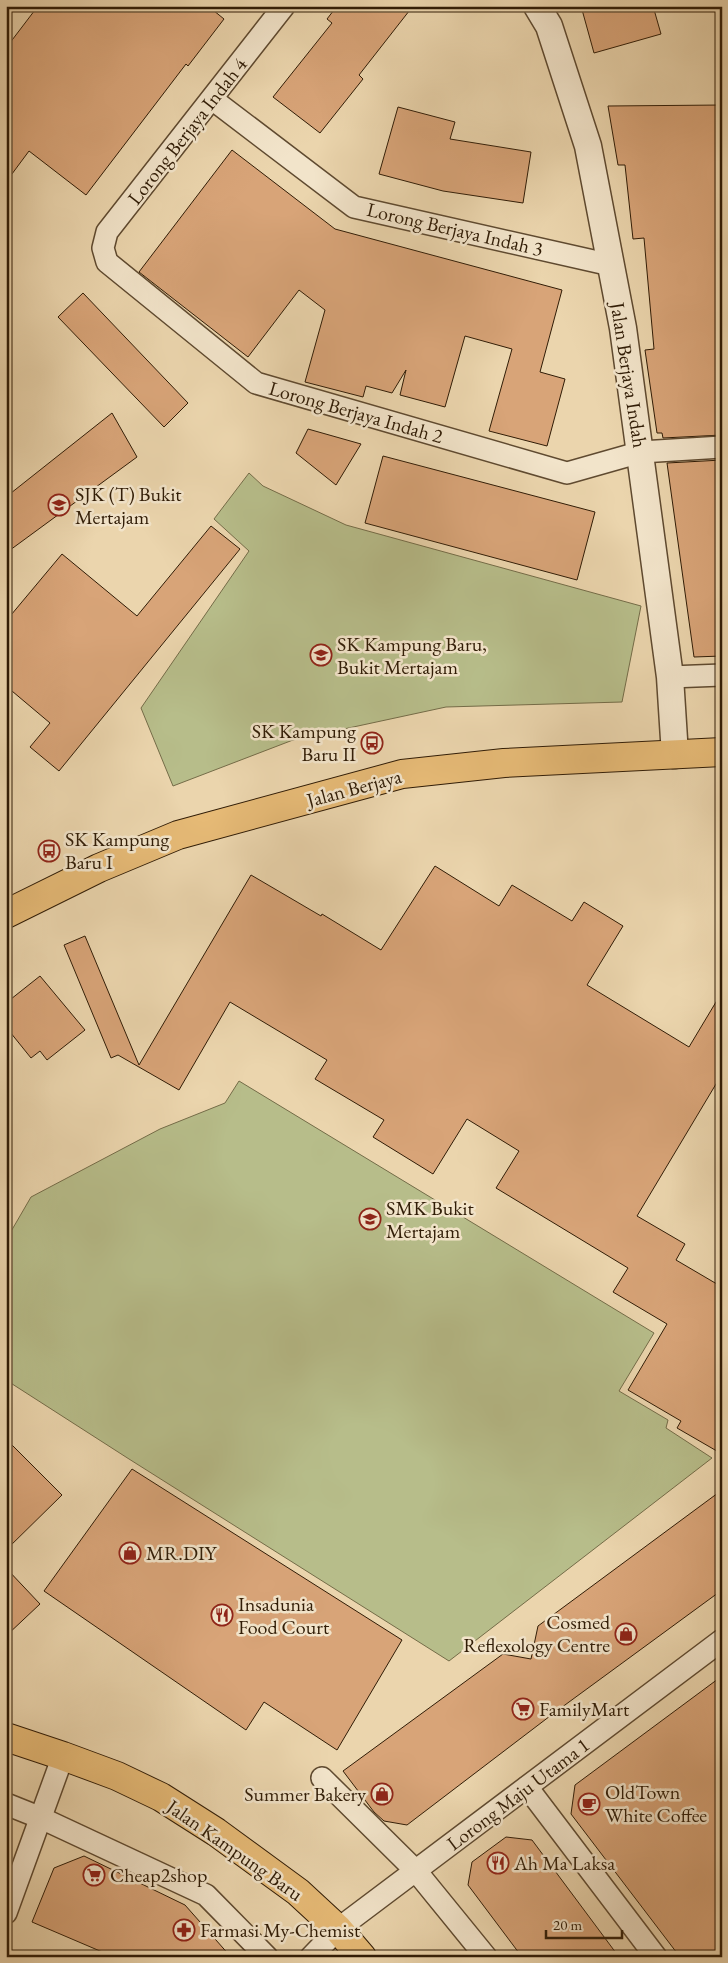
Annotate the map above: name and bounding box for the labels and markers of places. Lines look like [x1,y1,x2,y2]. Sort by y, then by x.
place label: SJK (T) Bukit Mertajam [75,481,182,530]
school or university icon: SJK (T) Bukit Mertajam [47,493,71,517]
place label: SK Kampung Baru, Bukit Mertajam [337,631,487,680]
school or university icon: SK Kampung Baru, Bukit Mertajam [309,643,333,667]
place label: SK Kampung Baru II [252,718,356,767]
bus stop icon: SK Kampung Baru II [360,731,384,755]
place label: SK Kampung Baru I [65,826,170,875]
bus stop icon: SK Kampung Baru I [37,839,61,863]
place label: SMK Bukit Mertajam [386,1195,474,1244]
school or university icon: SMK Bukit Mertajam [358,1207,382,1231]
place label: MR.DIY [146,1540,218,1566]
shop icon: MR.DIY [118,1541,142,1565]
place label: Insadunia Food Court [238,1591,330,1640]
restaurant icon: Insadunia Food Court [210,1603,234,1627]
place label: Cosmed Reflexology Centre [463,1609,611,1658]
shop icon: Cosmed Reflexology Centre [614,1622,638,1646]
place label: FamilyMart [539,1696,630,1722]
supermarket icon: FamilyMart [511,1697,535,1721]
place label: OldTown White Coffee [605,1779,707,1828]
place label: Summer Bakery [244,1781,366,1807]
shop icon: Summer Bakery [370,1782,394,1806]
cafe icon: OldTown White Coffee [577,1792,601,1816]
place label: Ah Ma Laksa [513,1850,615,1876]
restaurant icon: Ah Ma Laksa [486,1851,510,1875]
place label: Cheap2shop [110,1862,207,1888]
supermarket icon: Cheap2shop [82,1863,106,1887]
place label: Farmasi My-Chemist [200,1917,361,1943]
pharmacy icon: Farmasi My-Chemist [172,1918,196,1942]

